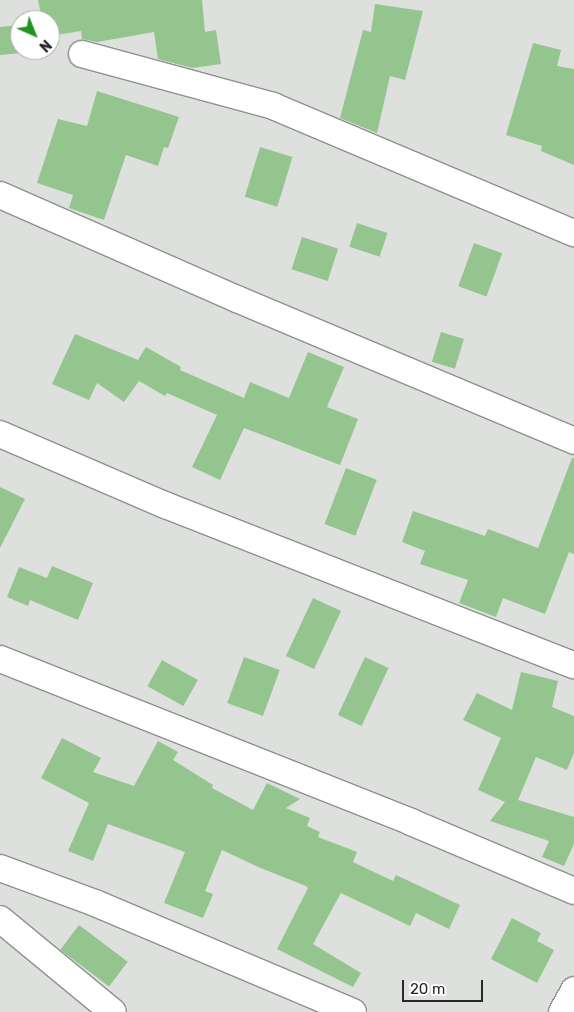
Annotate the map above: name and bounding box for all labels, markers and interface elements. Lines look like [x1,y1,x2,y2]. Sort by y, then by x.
north arrow [10,10,60,60]
text: N [36,36,55,55]
scale bar [404,970,485,1002]
text: 20 m [410,980,445,998]

